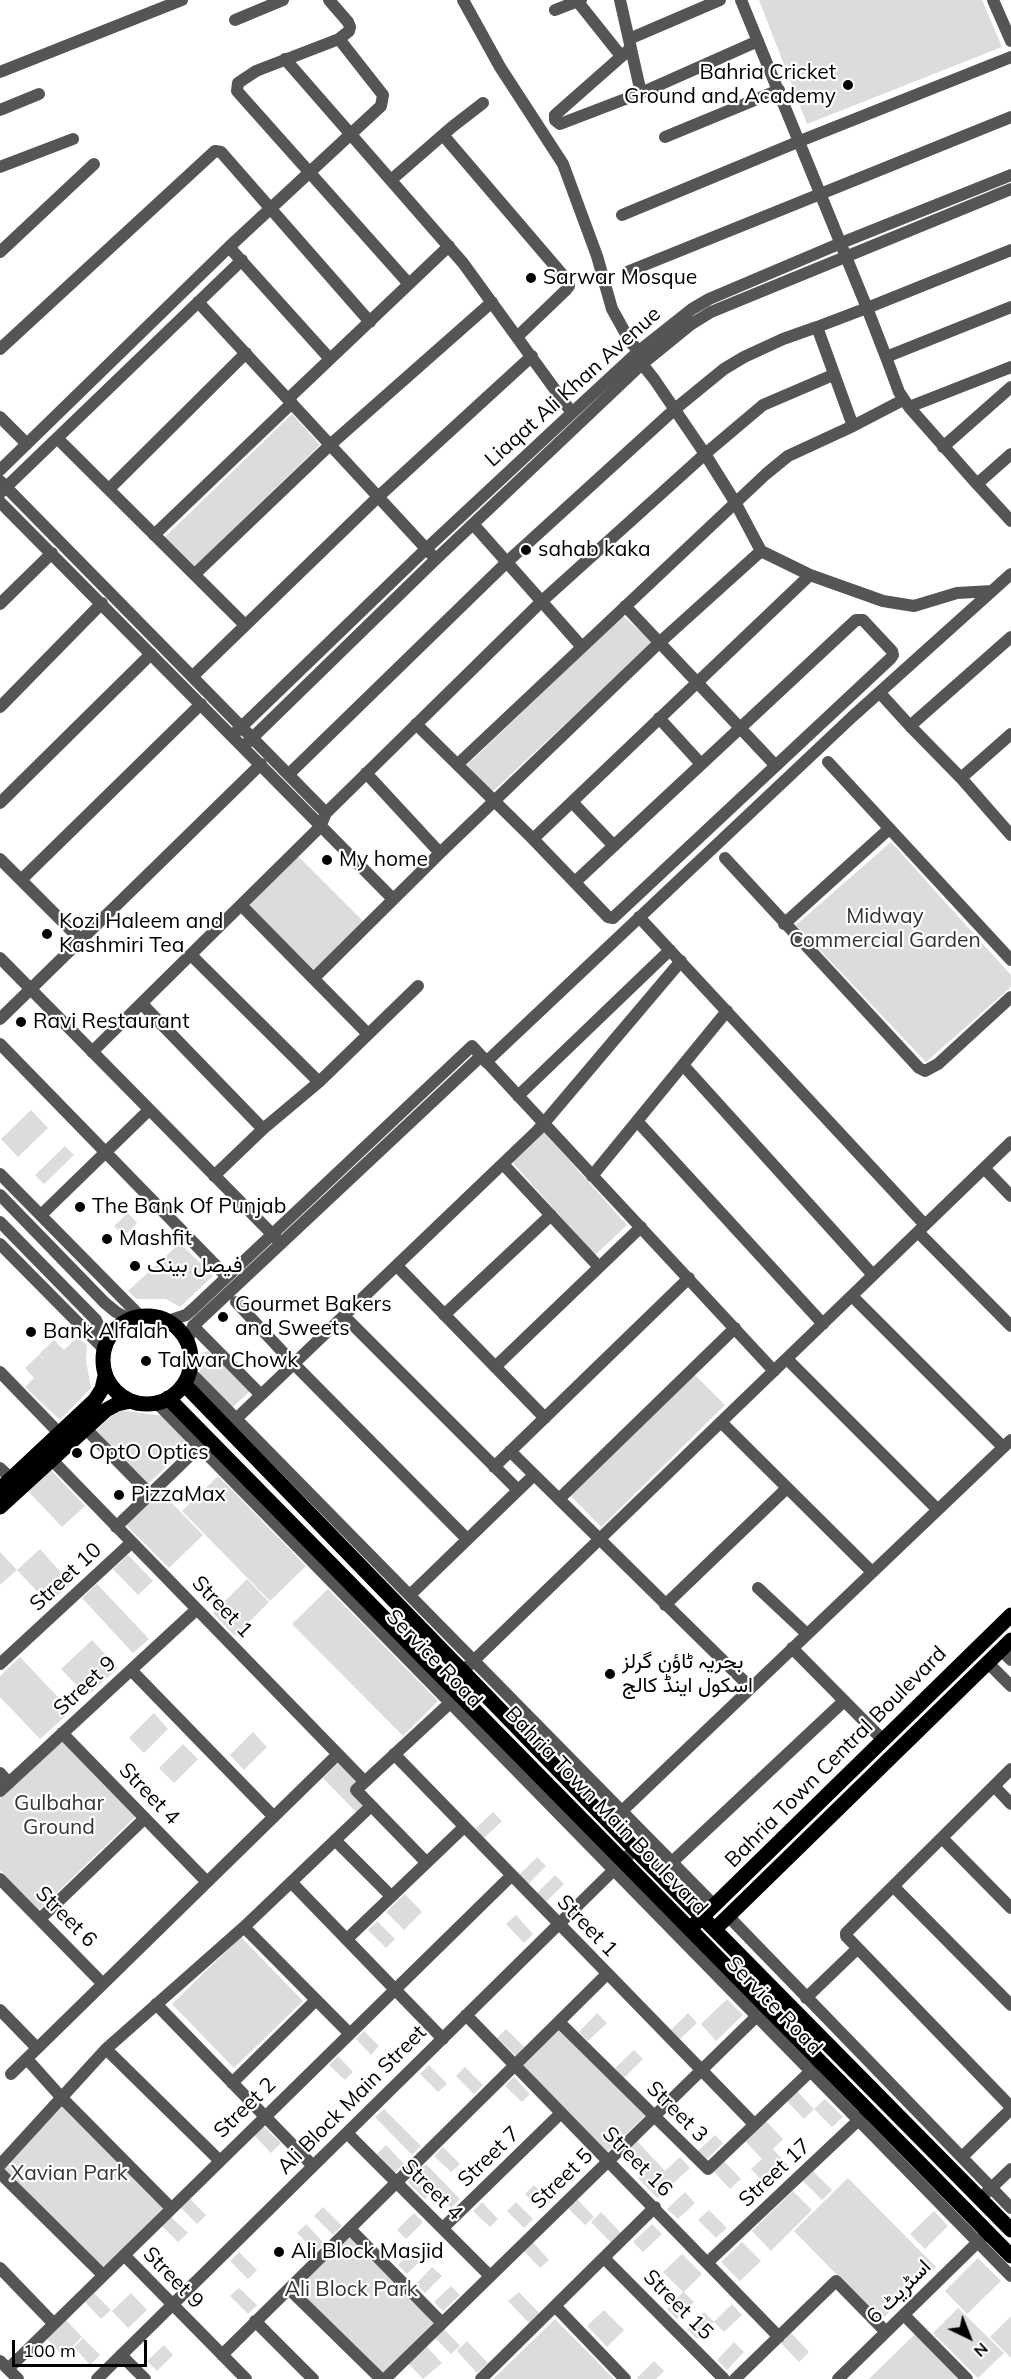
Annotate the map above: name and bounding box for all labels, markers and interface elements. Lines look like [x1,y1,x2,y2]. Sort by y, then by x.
place label: Bahria Cricket Ground and Academy [624,60,836,110]
marker: Bahria Cricket Ground and Academy [841,78,855,92]
place label: Sarwar Mosque [543,265,697,291]
marker: Sarwar Mosque [524,271,538,285]
street label: Liaqat Ali Khan Avenue [480,302,666,472]
place label: sahab kaka [538,537,651,563]
marker: sahab kaka [519,543,533,557]
place label: My home [339,847,428,873]
marker: My home [320,853,334,867]
park label: Midway Commercial Garden [789,904,981,954]
place label: Kozi Haleem and Kashmiri Tea [59,909,223,959]
marker: Kozi Haleem and Kashmiri Tea [40,927,54,941]
place label: Ravi Restaurant [33,1009,189,1035]
marker: Ravi Restaurant [14,1015,28,1029]
place label: The Bank Of Punjab [92,1194,286,1220]
marker: The Bank Of Punjab [73,1200,87,1214]
place label: Mashfit [119,1226,192,1252]
marker: Mashfit [100,1232,114,1246]
place label: فیصل بینک [147,1253,242,1279]
marker: فیصل بینک [128,1259,142,1273]
place label: Gourmet Bakers and Sweets [235,1292,392,1342]
marker: Gourmet Bakers and Sweets [216,1310,230,1324]
place label: Bank Alfalah [43,1319,168,1345]
marker: Bank Alfalah [24,1325,38,1339]
place label: Talwar Chowk [158,1348,298,1374]
marker: Talwar Chowk [139,1354,153,1368]
place label: OptO Optics [89,1440,209,1466]
marker: OptO Optics [70,1446,84,1460]
place label: PizzaMax [131,1482,226,1508]
marker: PizzaMax [112,1488,126,1502]
street label: Street 10 [25,1538,107,1616]
street label: Street 1 [186,1571,258,1643]
street label: Service Road [381,1604,487,1714]
street label: Bahria Town Central Boulevard [720,1641,952,1873]
place label: بحریہ ٹاؤن گرلز اسکول اینڈ کالج [622,1649,753,1699]
street label: Street 9 [49,1651,121,1721]
marker: بحریہ ٹاؤن گرلز اسکول اینڈ کالج [603,1667,617,1681]
street label: Bahria Town Main Boulevard [499,1701,713,1921]
street label: Street 4 [113,1758,185,1830]
park label: Gulbahar Ground [14,1791,104,1841]
street label: Street 6 [30,1881,102,1953]
street label: Street 1 [551,1890,623,1962]
street label: Service Road [721,1951,827,2061]
street label: Ali Block Main Street [272,2020,432,2180]
street label: Street 2 [209,2072,281,2144]
street label: Street 3 [641,2076,713,2148]
street label: Street 7 [453,2121,525,2193]
street label: Street 16 [597,2122,677,2202]
street label: Street 17 [734,2134,816,2212]
street label: Street 5 [526,2143,598,2215]
street label: Street 4 [396,2154,468,2226]
park label: Xavian Park [11,2161,127,2187]
place label: Ali Block Masjid [291,2239,444,2265]
street label: Street 9 [137,2242,209,2314]
marker: Ali Block Masjid [272,2245,286,2259]
street label: اسٹریٹ 6 [862,2255,936,2329]
street label: Street 15 [638,2265,718,2345]
park label: Ali Block Park [284,2277,418,2303]
north arrow [939,2307,999,2367]
scale bar [15,2328,150,2366]
text: 100 m [23,2339,76,2362]
text: N [970,2339,993,2362]

